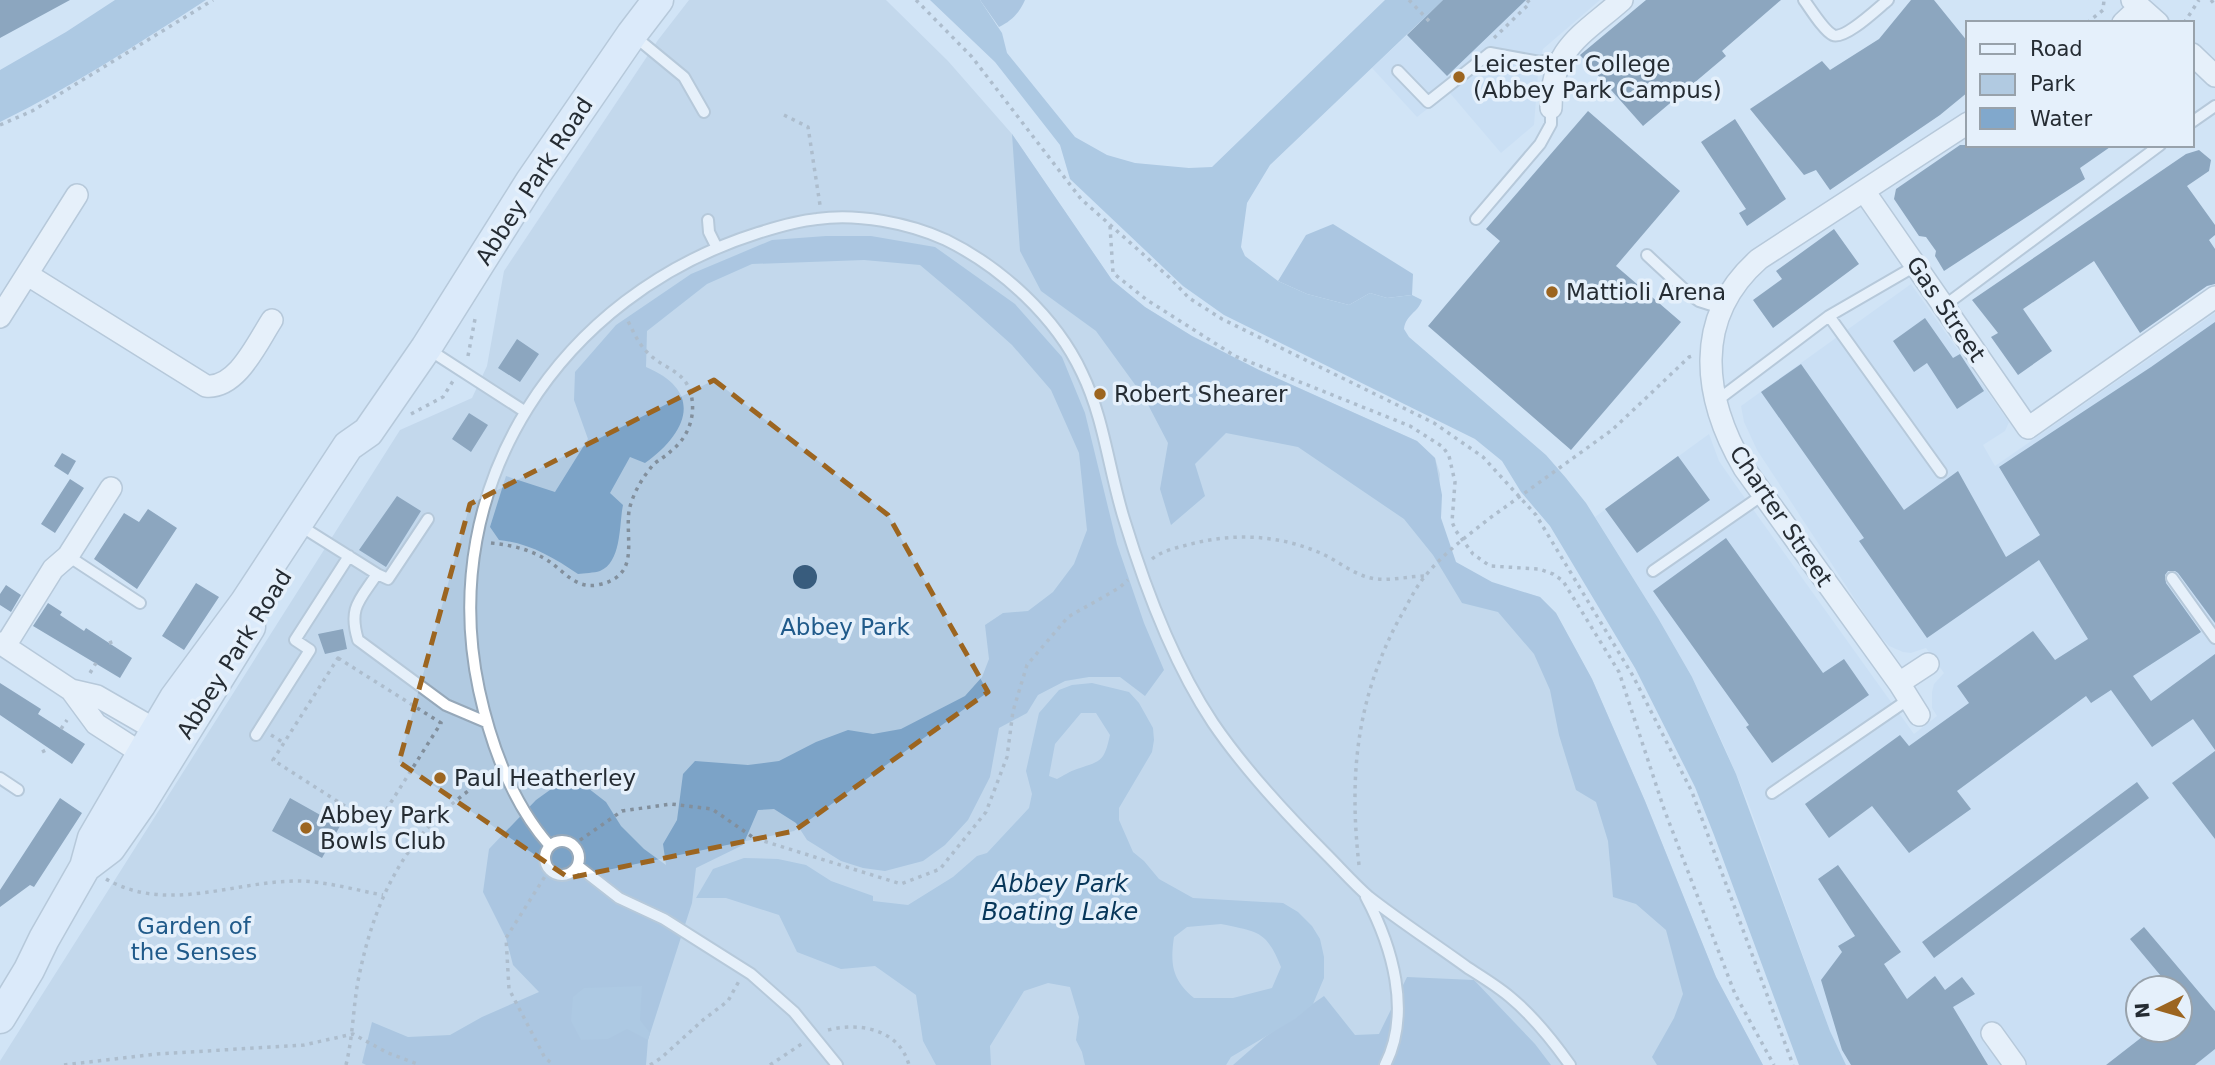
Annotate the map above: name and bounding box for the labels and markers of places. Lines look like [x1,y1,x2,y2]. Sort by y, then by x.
place label: Leicester College (Abbey Park Campus) [1473,51,1722,103]
marker: Leicester College (Abbey Park Campus) [1451,69,1467,85]
place label: Mattioli Arena [1566,279,1726,305]
marker: Mattioli Arena [1544,284,1560,300]
place label: Robert Shearer [1114,381,1288,407]
marker: Robert Shearer [1092,386,1108,402]
place label: Paul Heatherley [454,765,636,791]
marker: Paul Heatherley [432,770,448,786]
place label: Abbey Park Bowls Club [320,802,450,854]
marker: Abbey Park Bowls Club [298,820,314,836]

